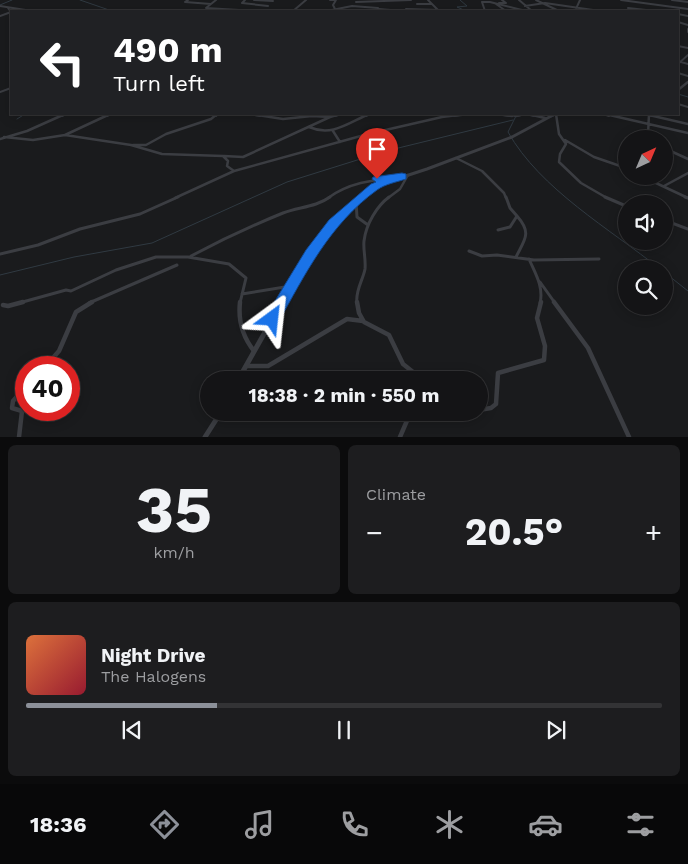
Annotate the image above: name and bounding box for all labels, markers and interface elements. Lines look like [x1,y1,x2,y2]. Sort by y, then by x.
text: 490 m [113,29,223,71]
icon: left [30,30,95,95]
text: Turn left [113,71,205,96]
pin [356,128,398,179]
north arrow [618,130,672,185]
map controls [618,130,673,315]
icon: arrive [363,135,391,163]
button: sound [618,195,673,250]
button: search [618,260,673,315]
position arrow [245,292,297,344]
speed limit sign: 40 [15,356,80,421]
text: 18:38 · 2 min · 550 m [249,384,439,407]
text: 35 [136,472,212,548]
text: Climate [366,485,426,504]
text: 20.5° [465,510,563,554]
text: − [366,516,383,549]
text: + [645,516,662,549]
text: km/h [153,543,195,562]
text: Night Drive [101,644,206,667]
text: The Halogens [101,667,206,686]
icon: previous [118,716,146,744]
icon: pause [330,716,358,744]
icon: next [542,716,570,744]
icon: directions [147,807,182,842]
icon: music [242,807,277,842]
icon: phone [337,807,372,842]
icon: climate [432,807,467,842]
icon: car [528,807,563,842]
icon: filters [623,807,658,842]
text: 18:36 [30,812,87,837]

